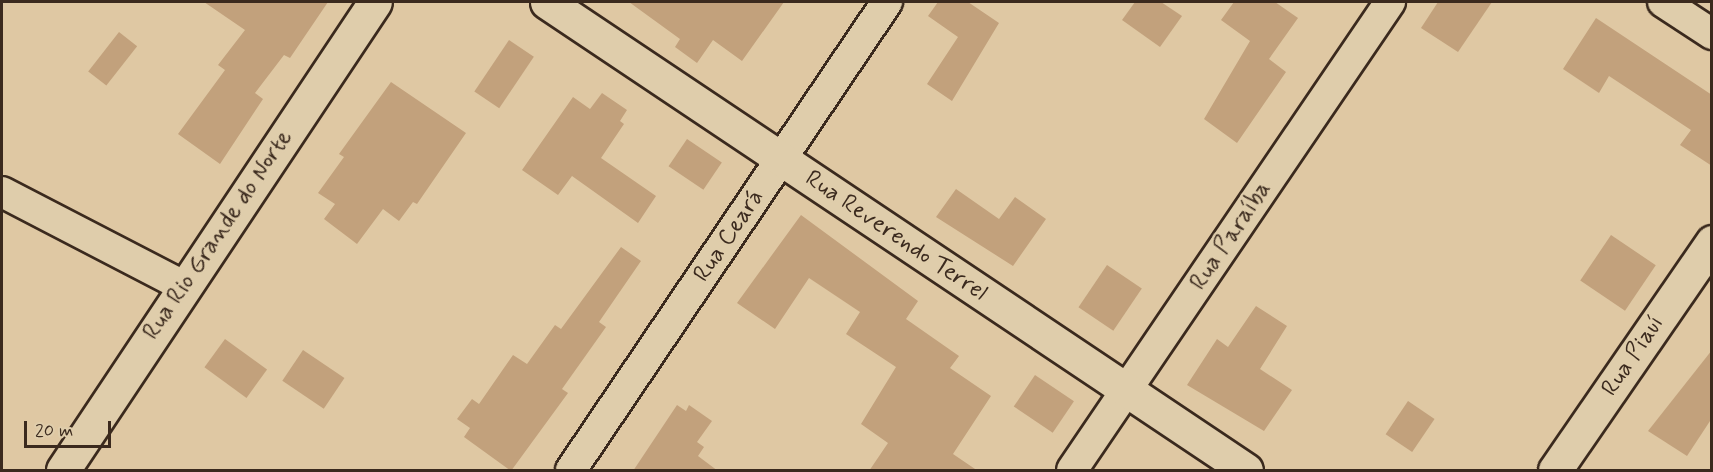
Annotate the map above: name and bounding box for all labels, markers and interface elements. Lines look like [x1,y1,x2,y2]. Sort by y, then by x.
street label: Rua Rio Grande do Norte [136,124,300,346]
street label: Rua Reverendo Terrel [800,165,992,307]
street label: Rua Paraíba [1185,178,1277,294]
street label: Rua Ceará [688,184,770,288]
street label: Rua Piauí [1595,309,1671,403]
scale bar [27,409,114,447]
text: 20 m [35,419,73,443]

